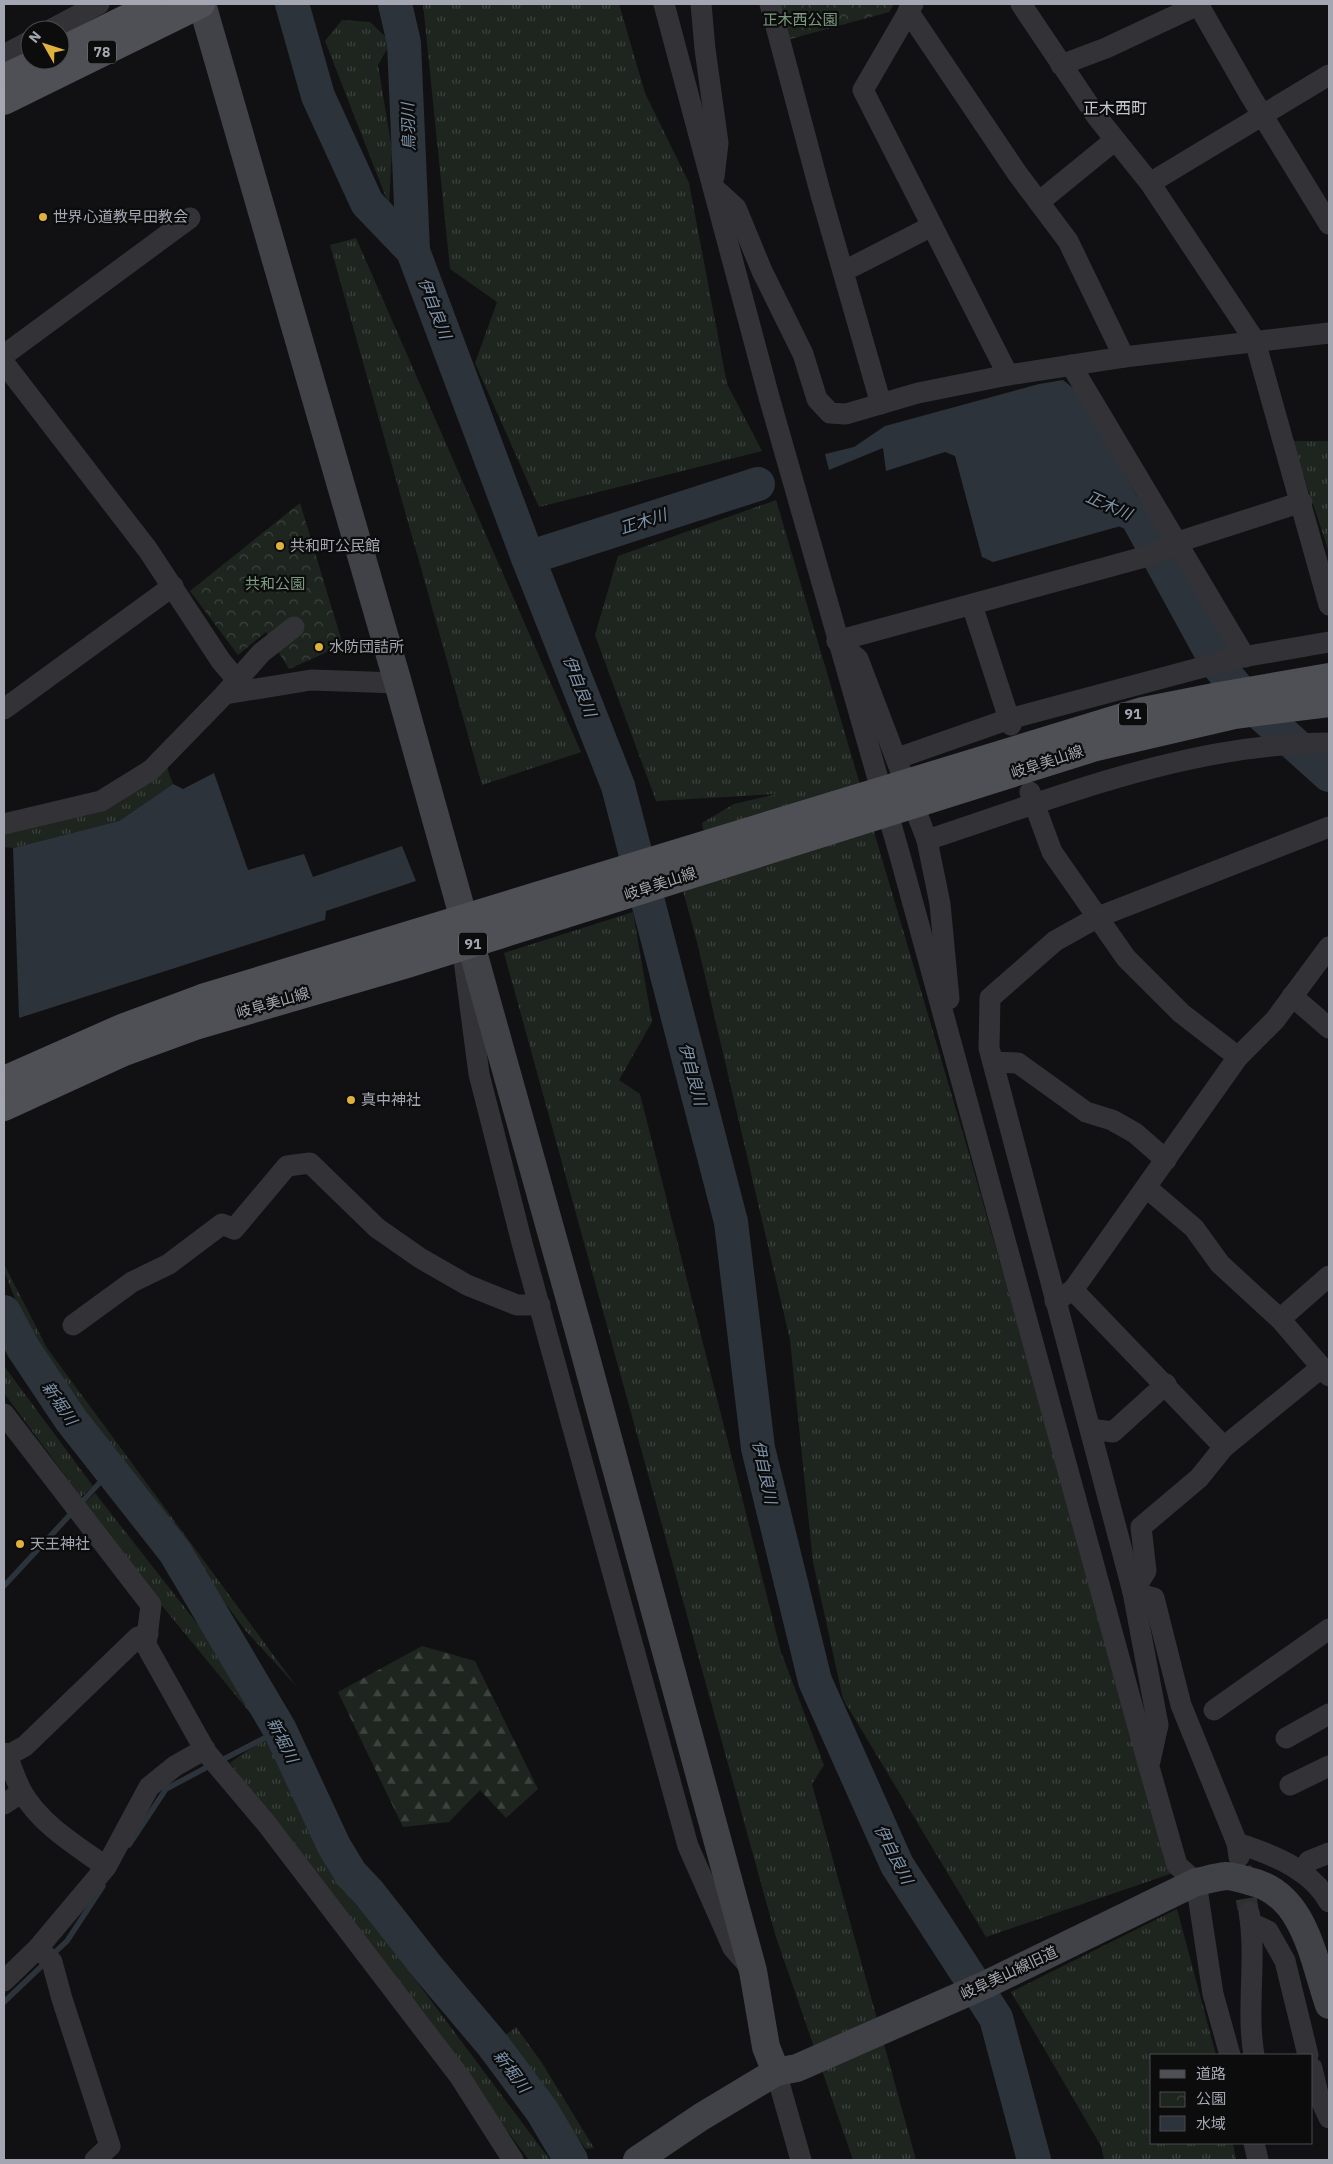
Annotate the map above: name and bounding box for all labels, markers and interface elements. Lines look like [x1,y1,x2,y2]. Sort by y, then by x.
park label: 正木西公園 [762,10,838,29]
north arrow [20,20,70,70]
text: N [25,27,45,46]
road number: 78 [88,41,116,64]
district label: 正木西町 [1083,98,1147,118]
water label: 鳥羽川 [397,101,419,151]
place label: 世界心道教早田教会 [53,207,188,226]
marker: 世界心道教早田教会 [37,211,49,223]
water label: 伊自良川 [414,275,457,343]
water label: 正木川 [1083,486,1137,525]
water label: 正木川 [617,503,671,538]
place label: 共和町公民館 [290,536,380,555]
marker: 共和町公民館 [274,540,286,552]
park label: 共和公園 [245,574,305,593]
place label: 水防団詰所 [329,637,404,656]
marker: 水防団詰所 [313,641,325,653]
water label: 伊自良川 [559,653,602,721]
road number: 91 [1119,702,1147,726]
street label: 岐阜美山線 [1008,741,1085,782]
street label: 岐阜美山線 [621,863,698,904]
road number: 91 [459,932,487,956]
street label: 岐阜美山線 [234,983,312,1022]
water label: 伊自良川 [675,1040,711,1109]
place label: 真中神社 [361,1090,421,1109]
marker: 真中神社 [345,1094,357,1106]
water label: 新堀川 [38,1378,83,1430]
water label: 伊自良川 [749,1439,782,1507]
place label: 天王神社 [30,1534,90,1553]
marker: 天王神社 [14,1538,26,1550]
water label: 新堀川 [263,1714,304,1768]
water label: 伊自良川 [871,1821,918,1889]
street label: 岐阜美山線旧道 [957,1942,1060,2003]
water label: 新堀川 [490,2046,536,2098]
legend [1150,2054,1313,2144]
text: 道路 [1196,2064,1226,2083]
text: 公園 [1196,2089,1226,2108]
text: 水域 [1196,2114,1226,2133]

